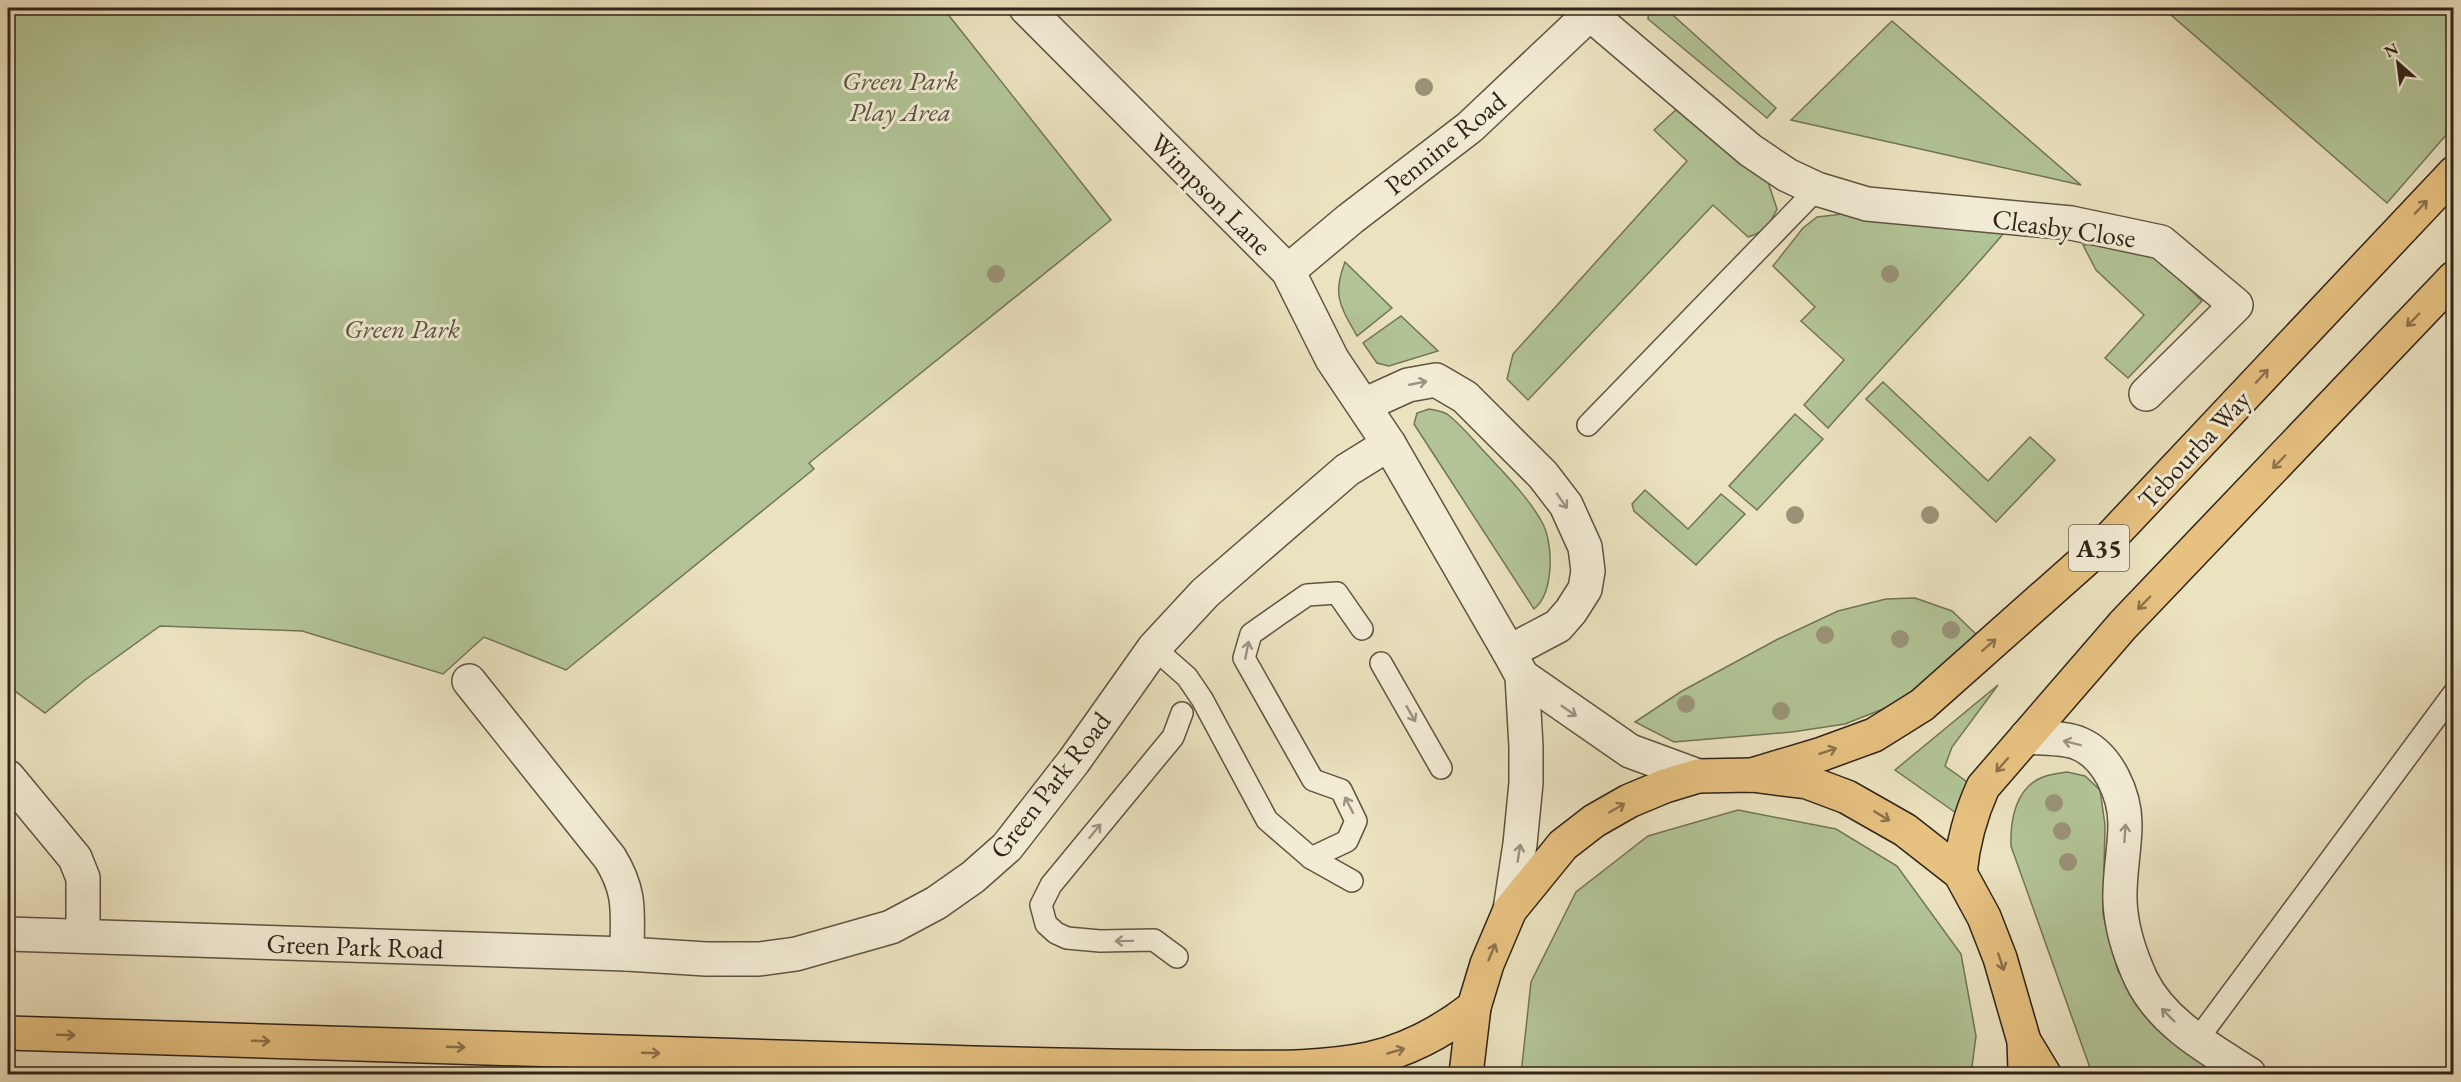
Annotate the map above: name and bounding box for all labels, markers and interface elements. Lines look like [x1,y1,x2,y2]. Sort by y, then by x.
north arrow [2368,33,2428,93]
text: N [2381,38,2402,63]
park label: Green Park Play Area [842,63,958,129]
street label: Pennine Road [1377,83,1513,203]
street label: Wimpson Lane [1142,125,1280,263]
one-way arrow [2414,200,2428,215]
street label: Cleasby Close [1990,201,2138,255]
park label: Green Park [344,311,460,346]
one-way arrow [2406,313,2420,328]
one-way arrow [2255,369,2270,384]
one-way arrow [1407,377,1427,388]
street label: Tebourba Way [2130,382,2258,516]
one-way arrow [2271,454,2286,469]
one-way arrow [1556,492,1568,508]
road number: A35 [2069,525,2129,571]
one-way arrow [2137,595,2151,610]
one-way arrow [1981,638,1996,652]
one-way arrow [1242,641,1253,660]
street label: Green Park Road [982,704,1119,866]
one-way arrow [1405,705,1417,722]
one-way arrow [1560,705,1577,717]
one-way arrow [2062,736,2081,748]
one-way arrow [1818,745,1837,756]
one-way arrow [1995,757,2009,772]
one-way arrow [1342,797,1354,815]
one-way arrow [1608,801,1625,813]
one-way arrow [1873,810,1890,822]
one-way arrow [1088,823,1101,839]
one-way arrow [2119,823,2130,843]
one-way arrow [1514,843,1525,863]
street label: Green Park Road [266,925,444,967]
one-way arrow [1115,935,1135,946]
one-way arrow [1487,943,1498,961]
one-way arrow [1996,952,2007,971]
one-way arrow [2161,1007,2176,1022]
one-way arrow [55,1029,75,1041]
one-way arrow [250,1035,270,1047]
one-way arrow [445,1041,465,1052]
one-way arrow [1387,1045,1406,1056]
one-way arrow [640,1047,660,1058]

